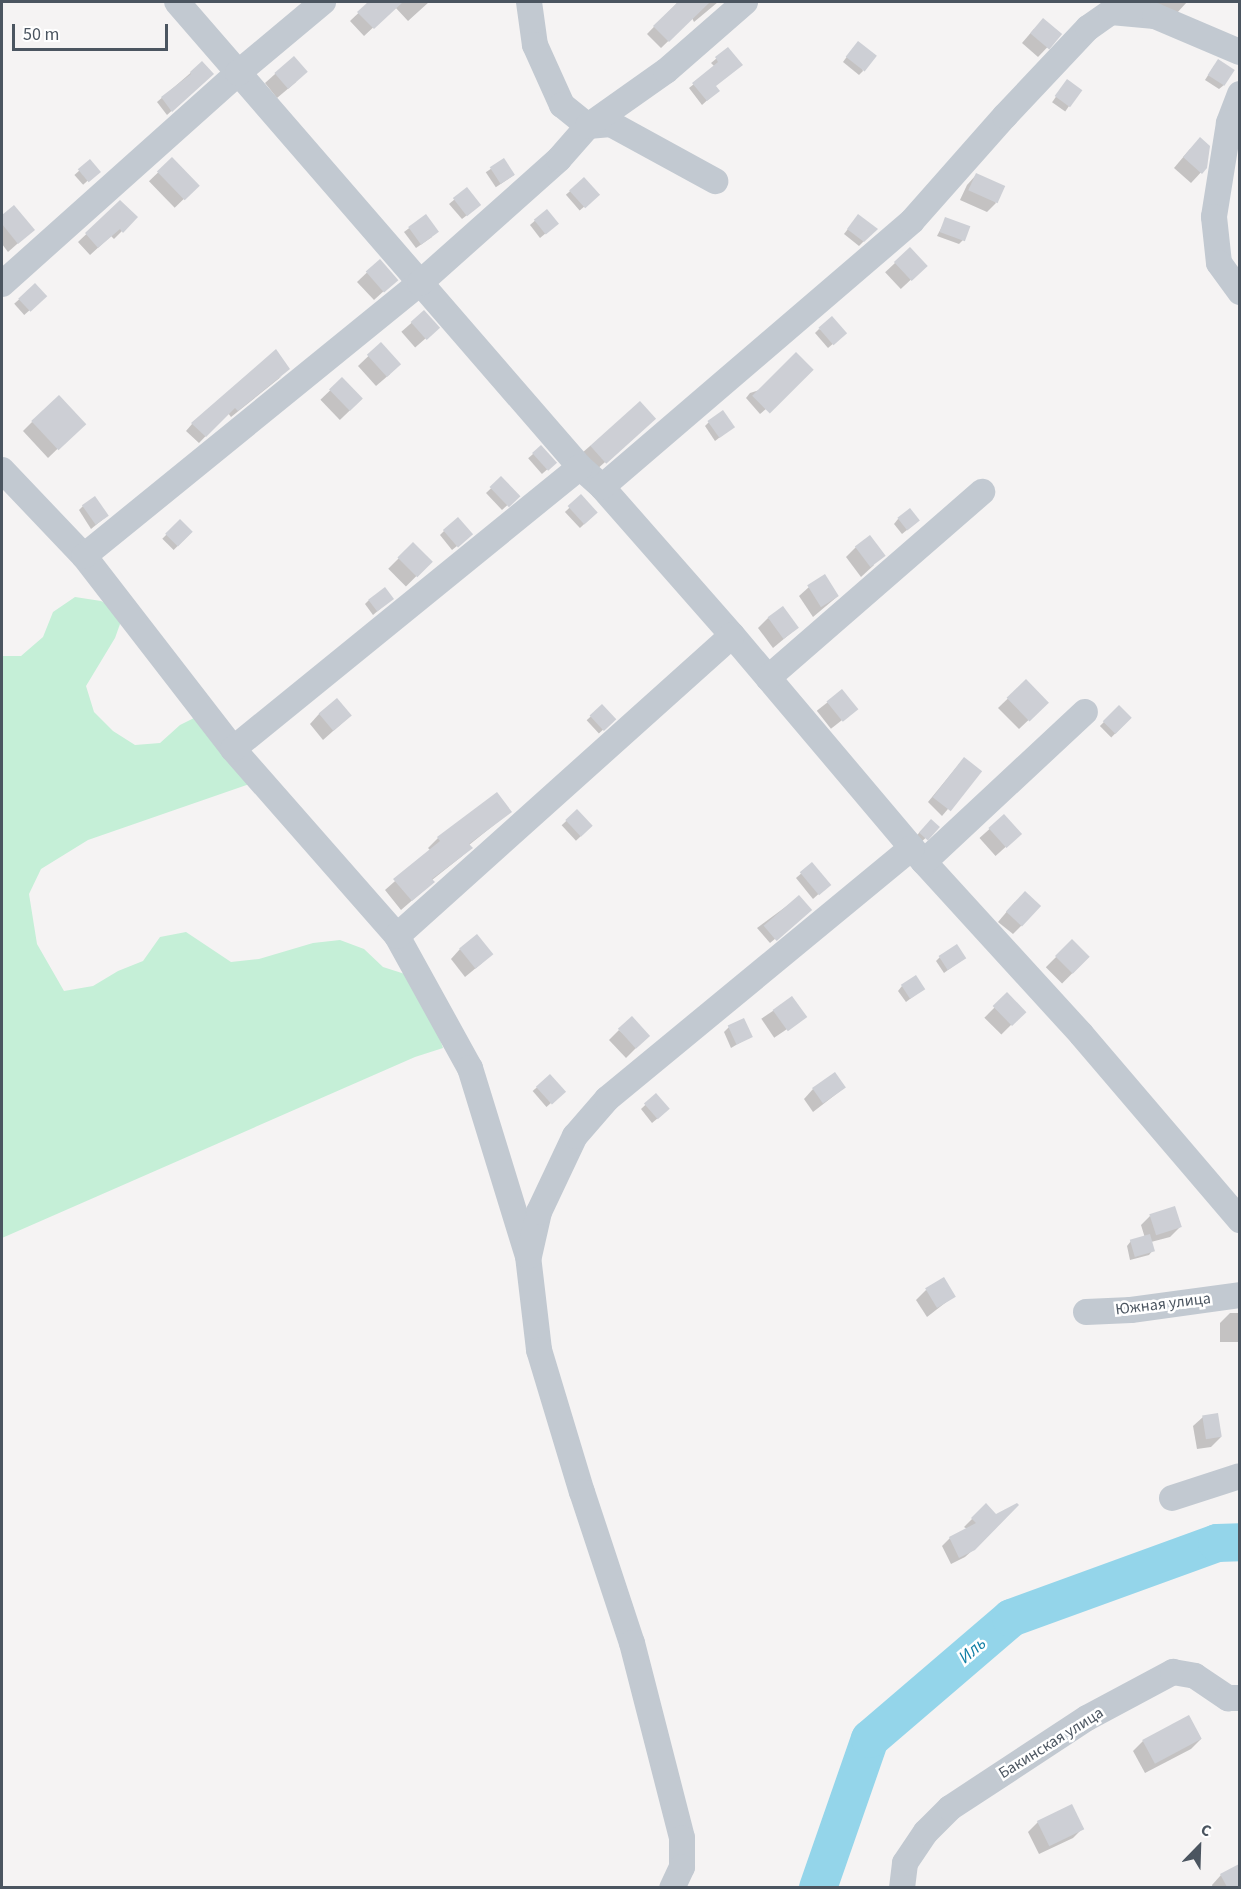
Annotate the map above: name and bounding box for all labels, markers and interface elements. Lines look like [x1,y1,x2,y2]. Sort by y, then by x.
scale bar [15,12,171,50]
text: 50 m [23,22,59,47]
street label: Южная улица [1114,1289,1212,1319]
water label: Иль [955,1633,991,1669]
street label: Бакинская улица [995,1703,1107,1783]
north arrow [1169,1817,1229,1877]
text: С [1197,1818,1215,1842]

